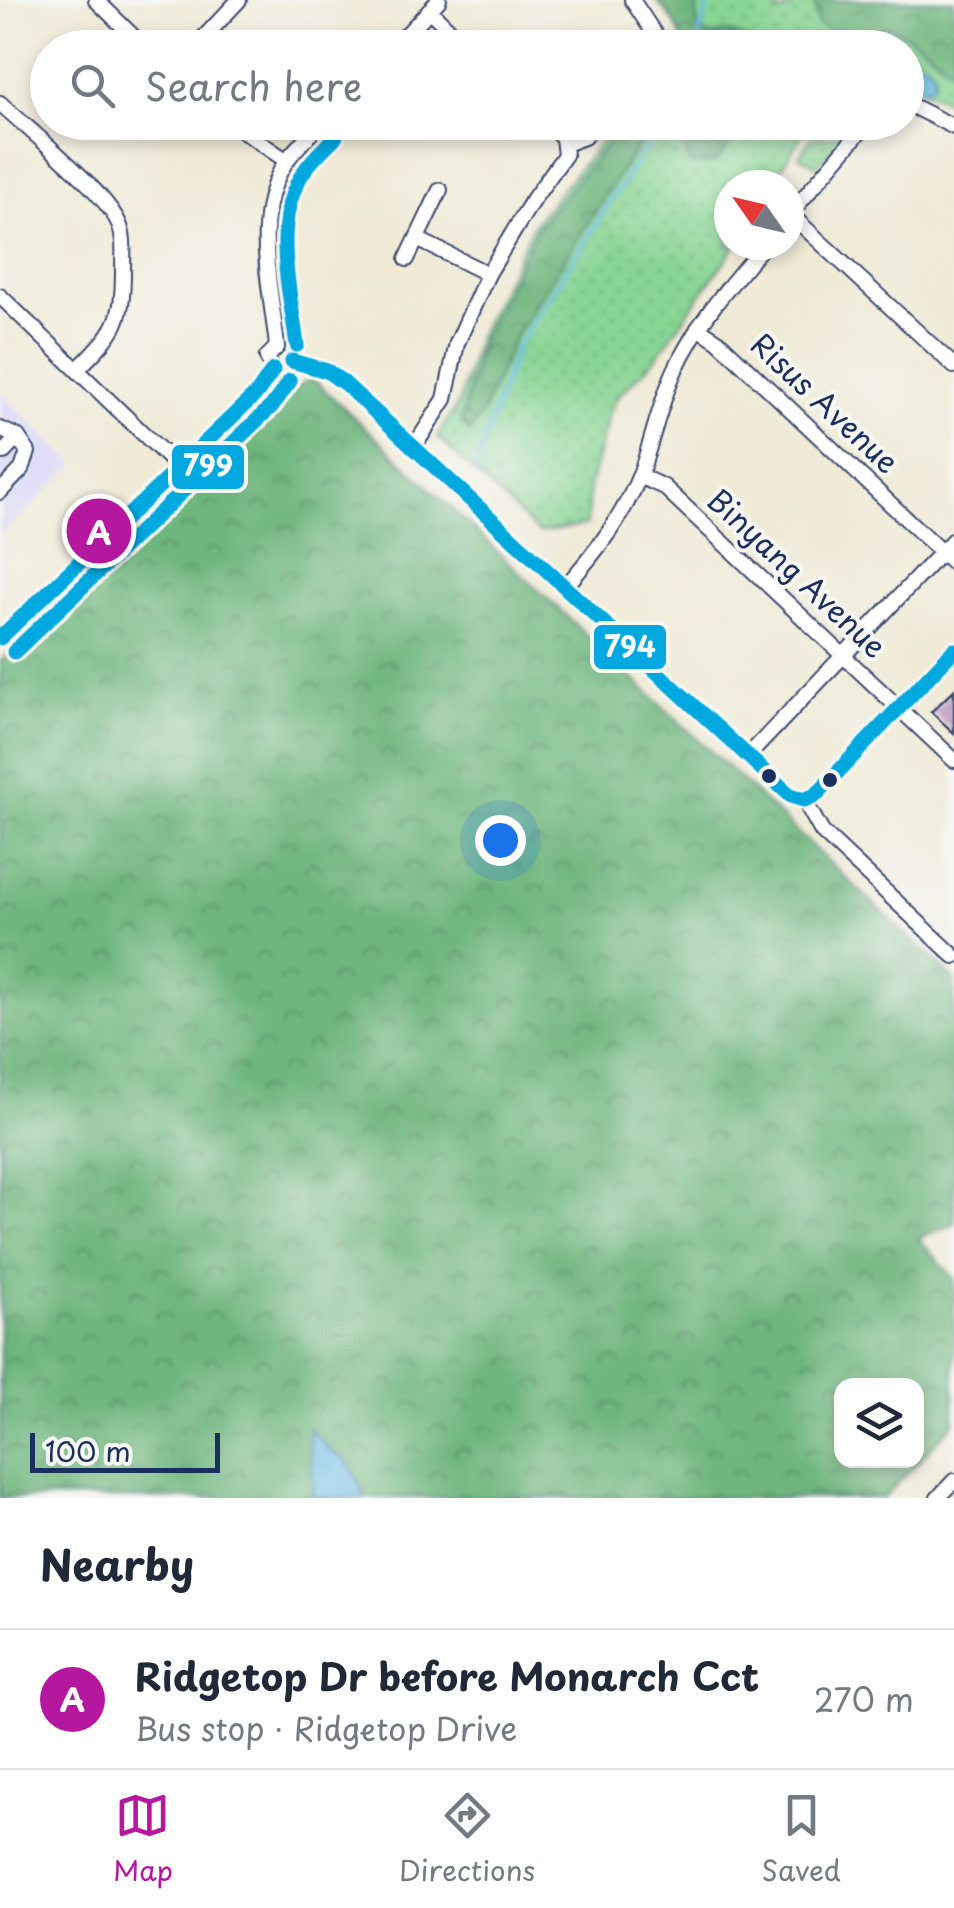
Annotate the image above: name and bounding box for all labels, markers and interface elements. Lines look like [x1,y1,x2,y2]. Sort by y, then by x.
search box [30,30,924,140]
text: Search here [145,57,362,114]
icon: search [65,58,120,113]
north arrow [714,170,804,260]
street label: Risus Avenue [742,322,910,483]
line badge: 799 [170,443,246,491]
text: 799 [183,443,233,486]
street label: Binyang Avenue [698,477,897,667]
pin: A [66,494,132,568]
line badge: 794 [592,623,668,671]
text: 794 [604,624,656,667]
unlabelled marker [759,766,779,786]
unlabelled marker [820,770,840,790]
your location [475,815,526,866]
map controls [834,1378,924,1468]
button: layers [834,1378,924,1468]
scale bar [30,1428,220,1472]
text: 100 m [45,1429,131,1472]
text: Nearby [40,1532,194,1595]
text: Ridgetop Dr before Monarch Cct [135,1647,759,1704]
text: A [60,1675,85,1723]
text: 270 m [814,1675,914,1723]
text: Bus stop · Ridgetop Drive [135,1704,517,1752]
tab: Map [113,1788,173,1891]
tab: Directions [399,1788,535,1891]
tab: Saved [761,1788,841,1891]

